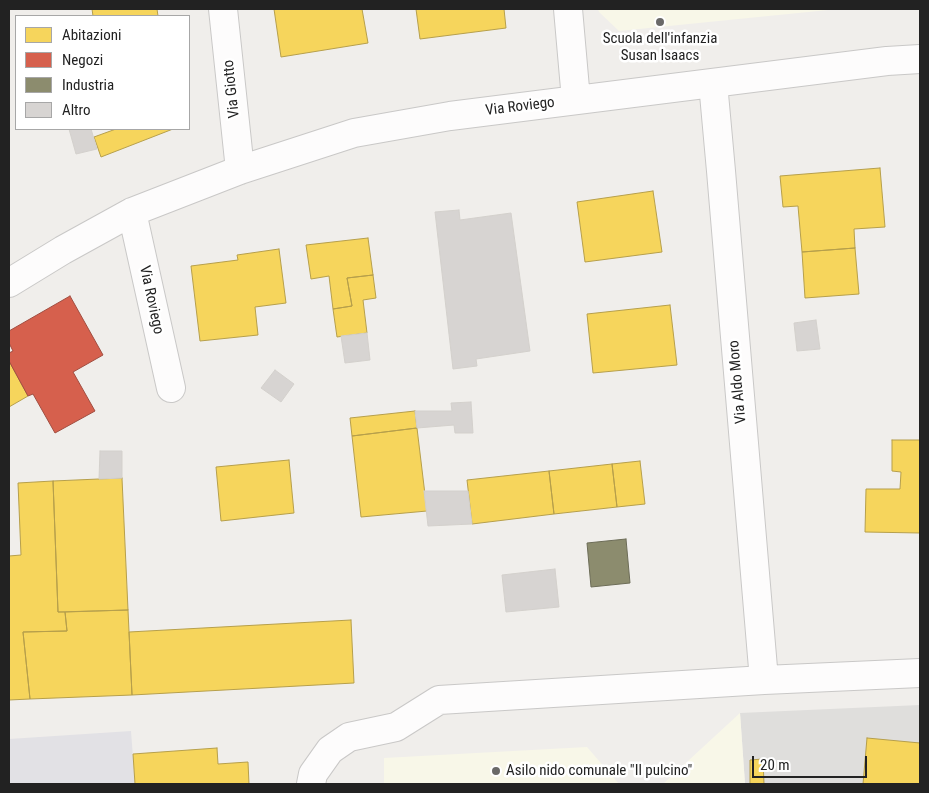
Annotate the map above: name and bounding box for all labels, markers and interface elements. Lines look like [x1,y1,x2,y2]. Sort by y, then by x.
legend [15,15,190,130]
marker: Scuola dell'infanzia Susan Isaacs [654,16,666,28]
text: Abitazioni [62,26,121,44]
place label: Scuola dell'infanzia Susan Isaacs [603,30,717,65]
text: Negozi [62,51,103,69]
street label: Via Giotto [220,59,244,119]
text: Industria [62,76,114,94]
street label: Via Roviego [484,94,556,120]
text: Altro [62,101,90,119]
street label: Via Roviego [135,264,167,336]
street label: Via Aldo Moro [725,339,751,425]
scale bar [754,746,869,778]
text: 20 m [760,756,790,774]
place label: Asilo nido comunale "Il pulcino" [506,762,692,780]
marker: Asilo nido comunale "Il pulcino" [490,765,502,777]

